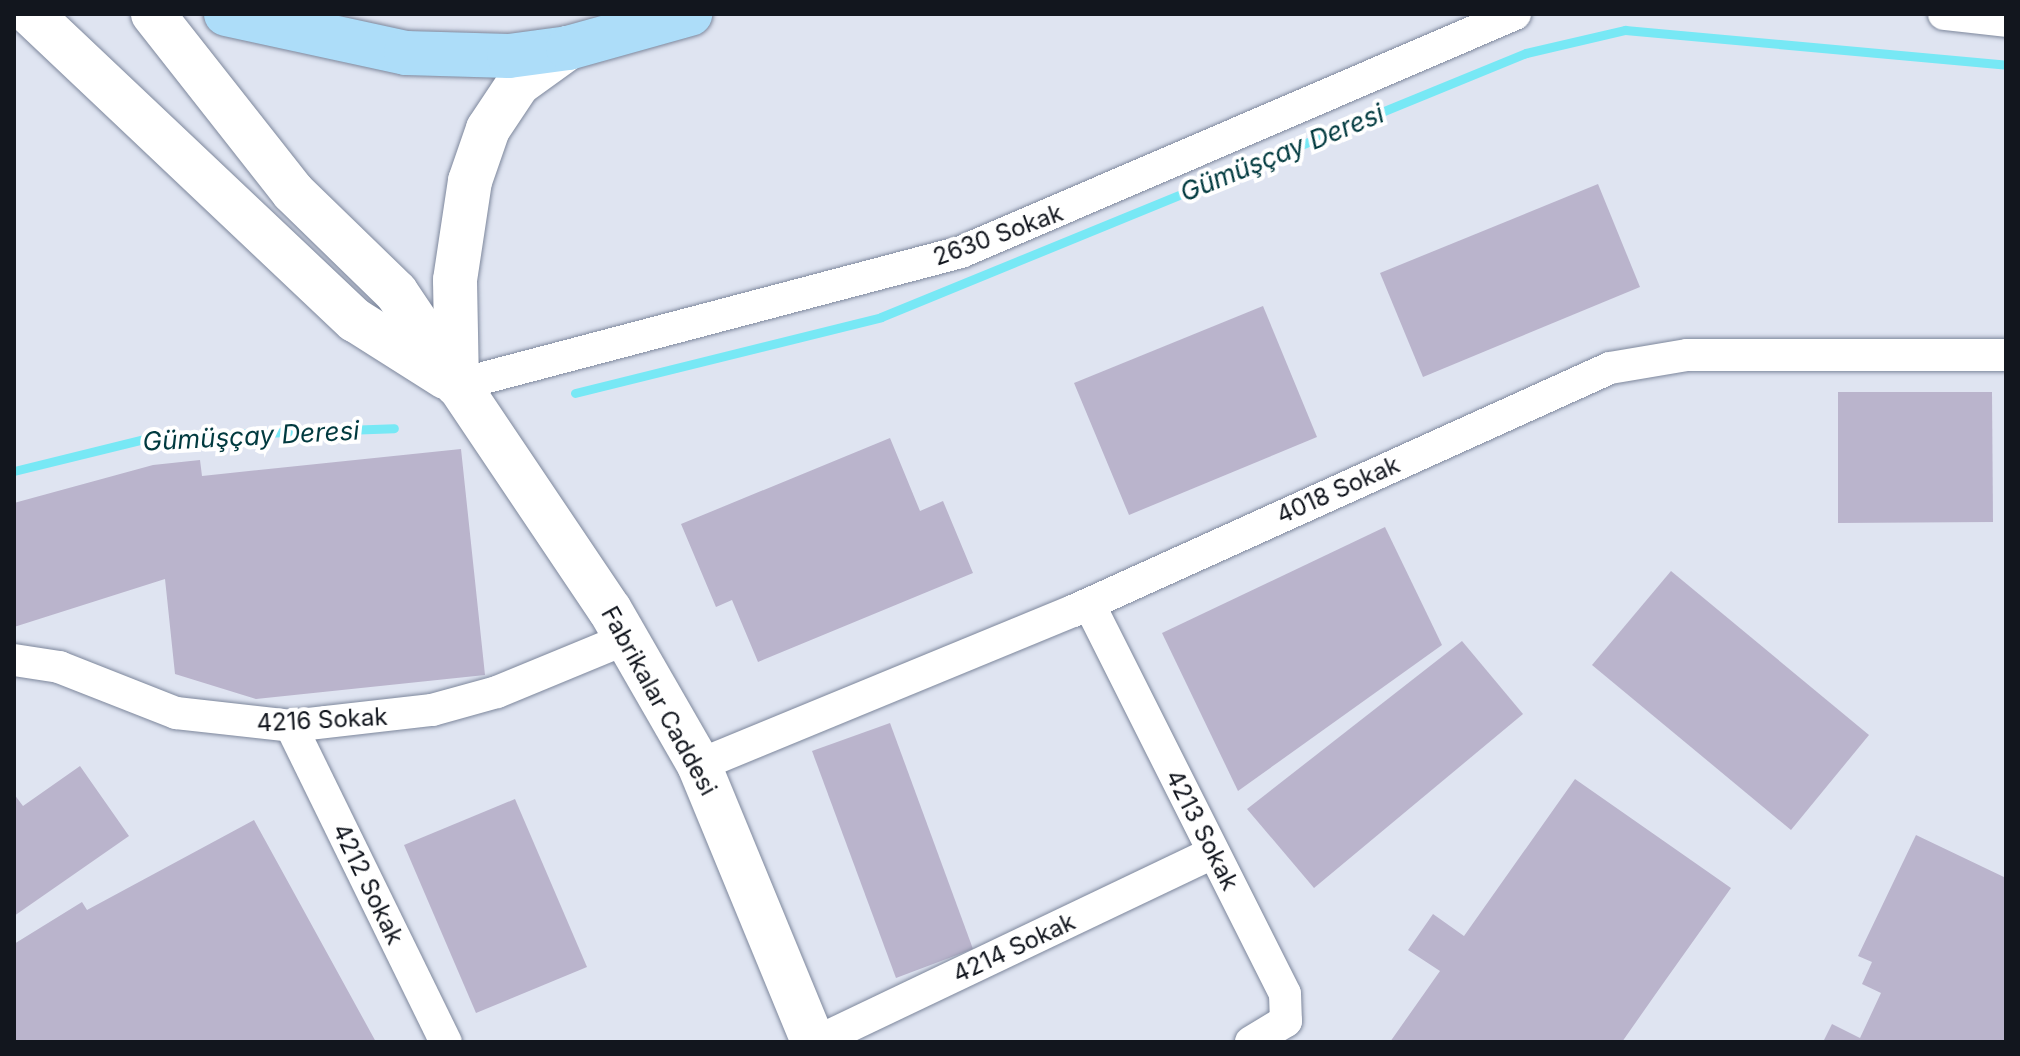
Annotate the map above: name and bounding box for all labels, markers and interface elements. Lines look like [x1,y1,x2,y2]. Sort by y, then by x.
water label: Gümüşçay Deresi [1176,98,1388,208]
street label: 2630 Sokak [929,198,1067,272]
water label: Gümüşçay Deresi [142,415,360,457]
street label: 4018 Sokak [1272,450,1404,530]
street label: Fabrikalar Caddesi [595,601,723,801]
street label: 4216 Sokak [256,702,388,738]
street label: 4213 Sokak [1159,765,1245,895]
street label: 4212 Sokak [326,819,410,949]
street label: 4214 Sokak [948,907,1080,989]

